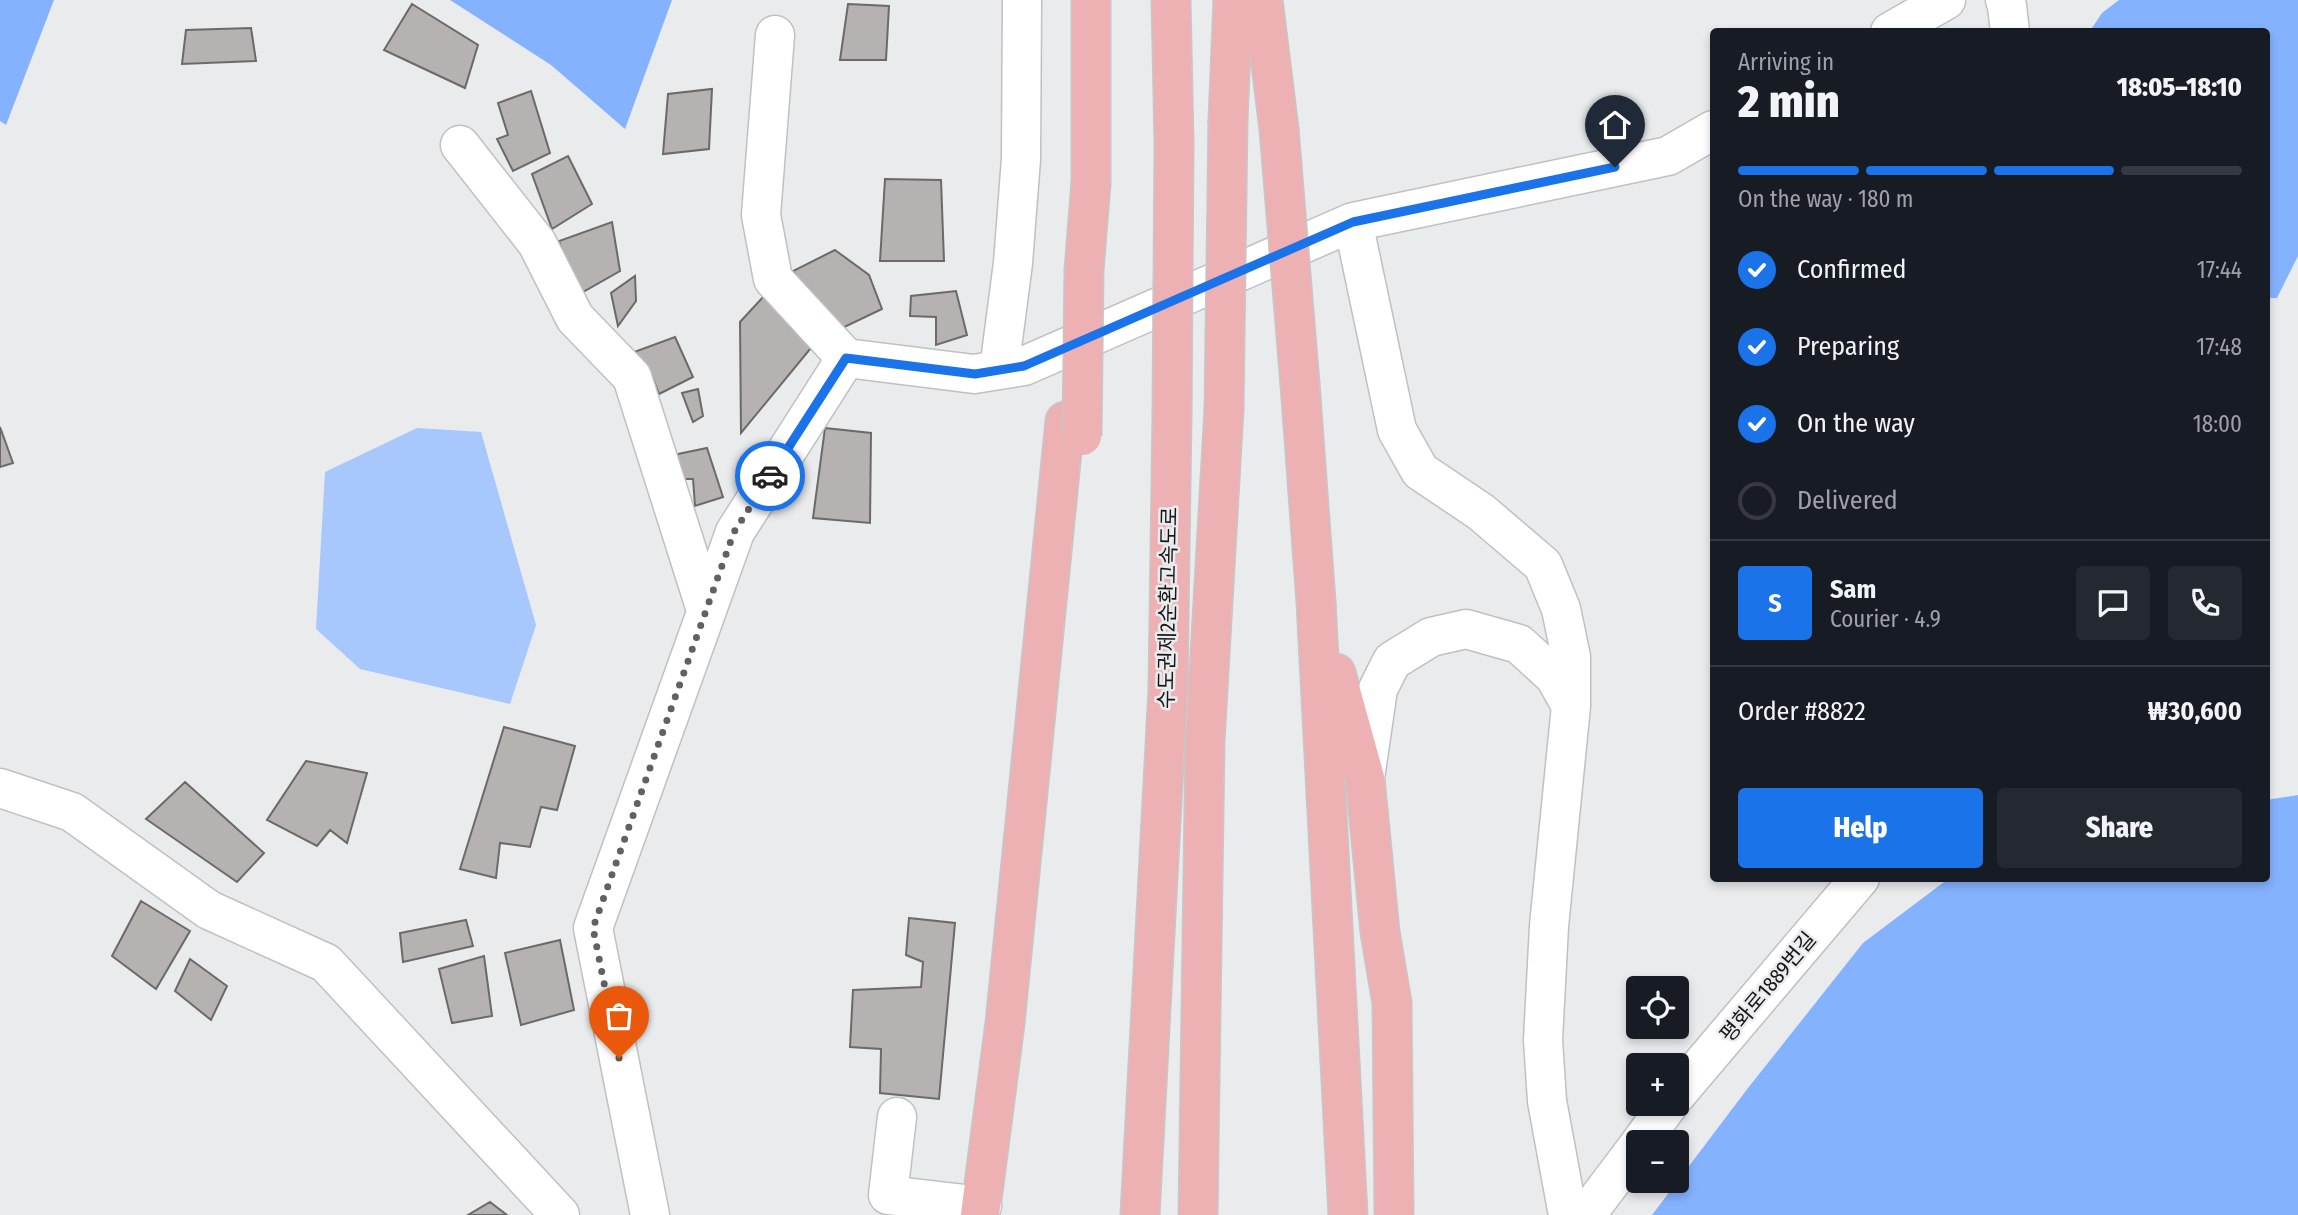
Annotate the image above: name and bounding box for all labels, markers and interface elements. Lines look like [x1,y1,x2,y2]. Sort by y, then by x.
text: Arriving in [1738,48,1834,76]
text: 18:05–18:10 [2117,72,2242,103]
text: 2 min [1738,74,1840,129]
pin [1585,95,1645,167]
icon: home [1596,106,1634,144]
text: On the way · 180 m [1738,185,1914,213]
icon: check [1738,251,1776,289]
text: Confirmed [1797,254,1907,285]
text: 17:44 [2197,256,2242,284]
icon: check [1738,328,1776,366]
text: Preparing [1797,331,1899,362]
text: 17:48 [2196,333,2242,361]
icon: check [1738,405,1776,443]
text: On the way [1797,408,1915,439]
text: 18:00 [2193,410,2242,438]
courier [735,441,805,511]
icon: car [751,457,789,495]
text: Delivered [1797,485,1898,516]
street label: 수도권제2순환고속도로 [1153,507,1183,709]
button: chat [2076,566,2150,640]
button: phone [2168,566,2242,640]
text: Sam [1830,574,1876,605]
text: S [1768,588,1782,619]
text: Courier · 4.9 [1830,605,1941,633]
text: Order #8822 [1738,696,1866,727]
text: ₩30,600 [2148,696,2242,727]
button: Help [1738,788,1983,868]
button: Share [1997,788,2242,868]
street label: 평화로1889번길 [1714,927,1822,1047]
map controls [1626,976,1689,1193]
button: locate [1626,976,1689,1039]
pin [589,986,649,1058]
icon: bag [600,997,638,1035]
button: + [1626,1053,1689,1116]
button: − [1626,1130,1689,1193]

